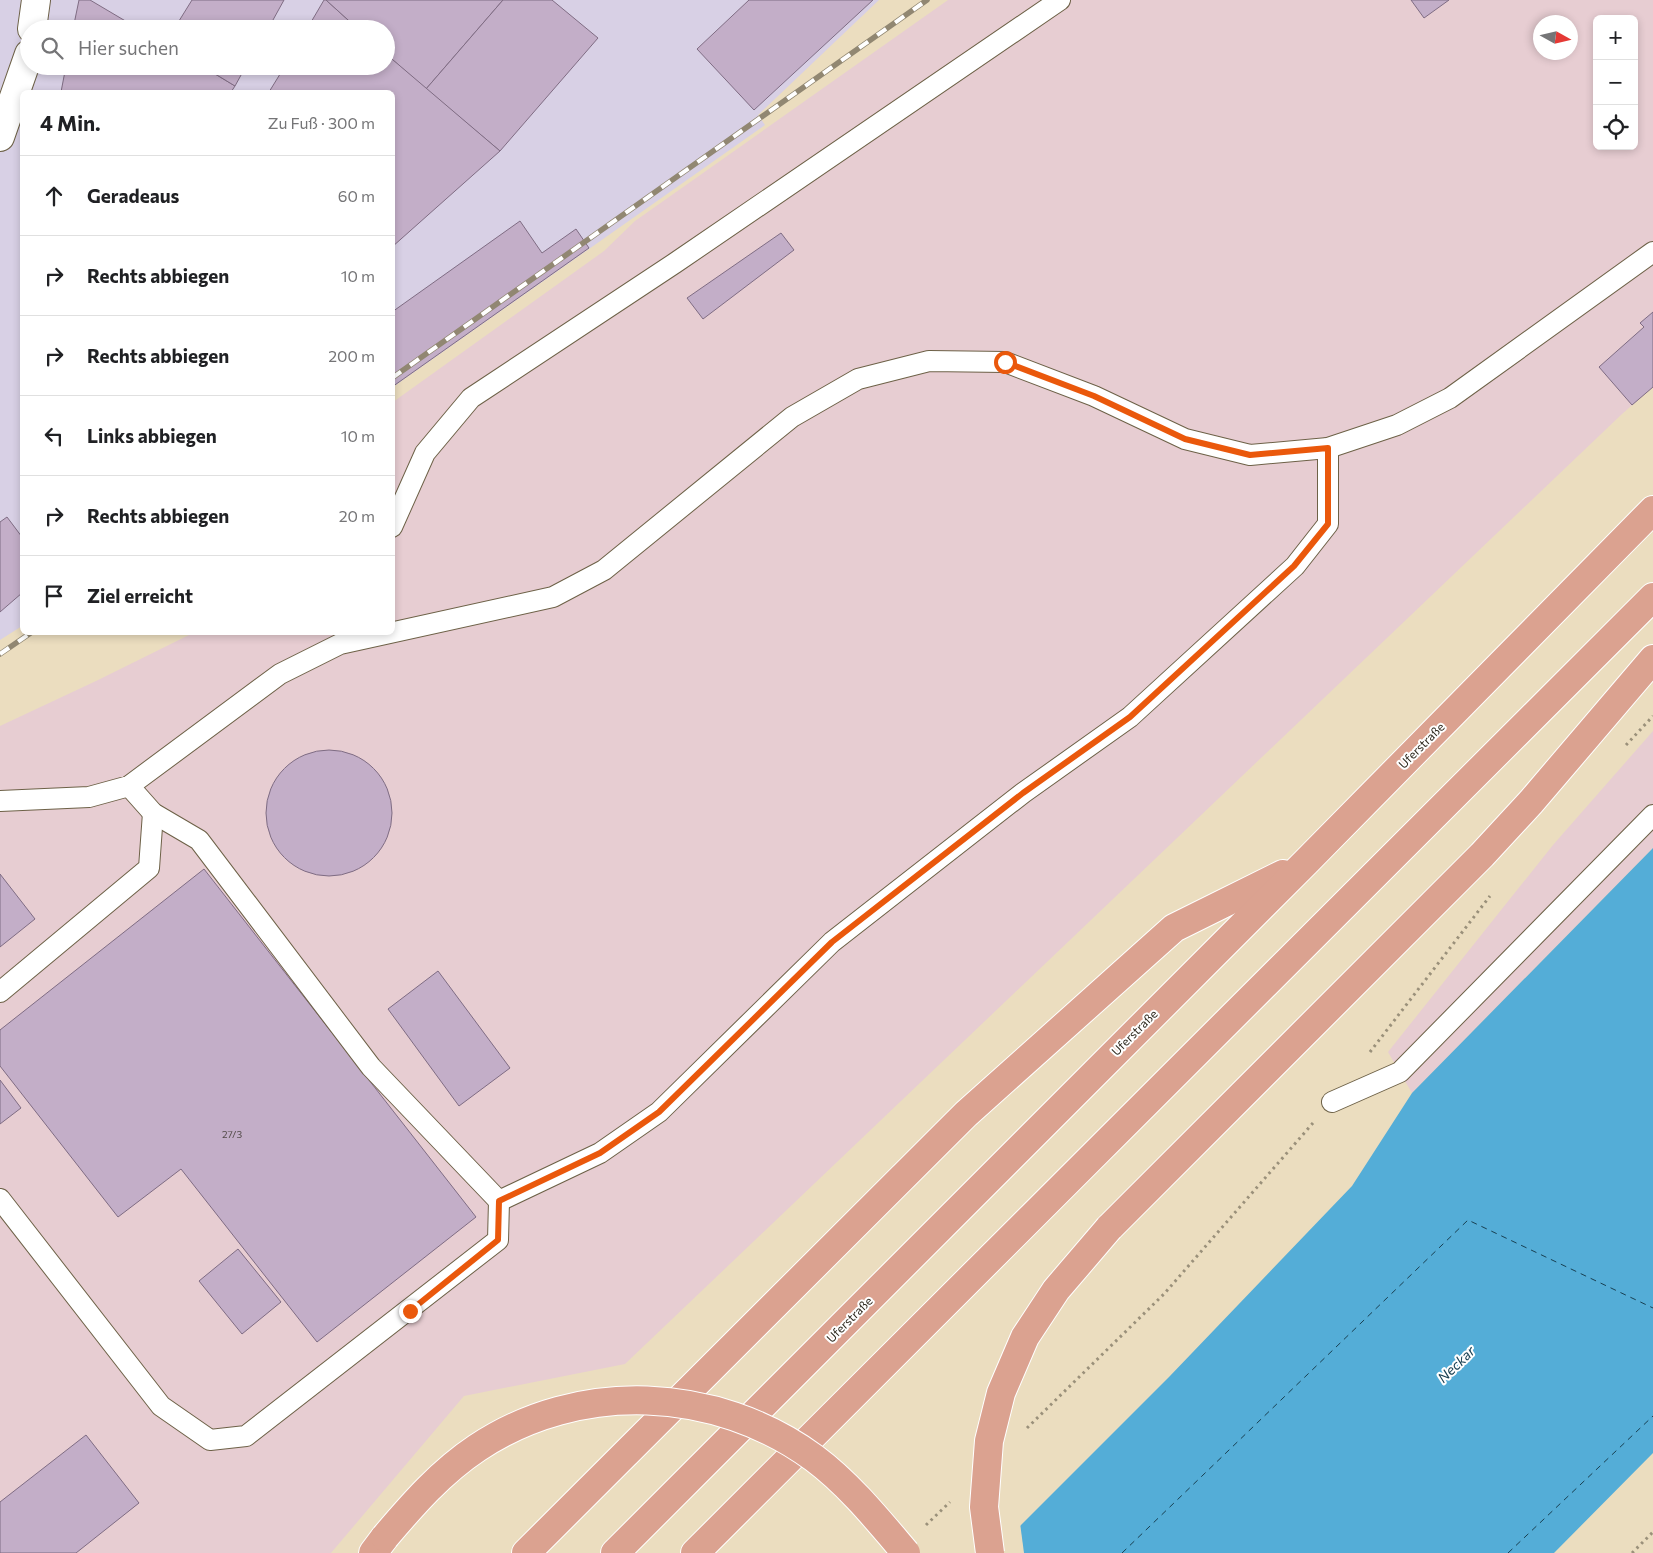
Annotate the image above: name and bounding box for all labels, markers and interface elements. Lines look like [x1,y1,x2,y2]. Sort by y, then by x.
north arrow [1533,15,1578,60]
map controls [1593,15,1638,150]
button: + [1593,15,1638,60]
search box [20,20,395,75]
icon: search [38,34,66,62]
text: Hier suchen [78,36,179,59]
button: − [1593,60,1638,105]
button: locate [1593,105,1638,150]
text: 4 Min. [40,110,101,135]
text: Zu Fuß · 300 m [268,113,375,132]
icon: ahead [40,182,68,210]
text: Geradeaus [87,184,179,207]
text: 60 m [338,186,375,205]
icon: right [40,262,68,290]
text: Rechts abbiegen [87,264,229,287]
text: 10 m [341,266,375,285]
icon: right [40,342,68,370]
text: Rechts abbiegen [87,344,229,367]
text: 200 m [328,346,375,365]
route start [994,351,1017,374]
icon: left [40,422,68,450]
text: Links abbiegen [87,424,217,447]
text: 10 m [341,426,375,445]
icon: right [40,502,68,530]
text: Rechts abbiegen [87,504,229,527]
text: 20 m [339,506,375,525]
icon: arrive [40,582,68,610]
text: Ziel erreicht [87,584,193,607]
street label: Uferstraße [1395,719,1447,771]
street label: Uferstraße [1108,1006,1160,1058]
house number: 27/3 [222,1128,242,1140]
street label: Uferstraße [823,1293,875,1345]
route end [399,1300,422,1323]
water label: Neckar [1434,1342,1478,1386]

